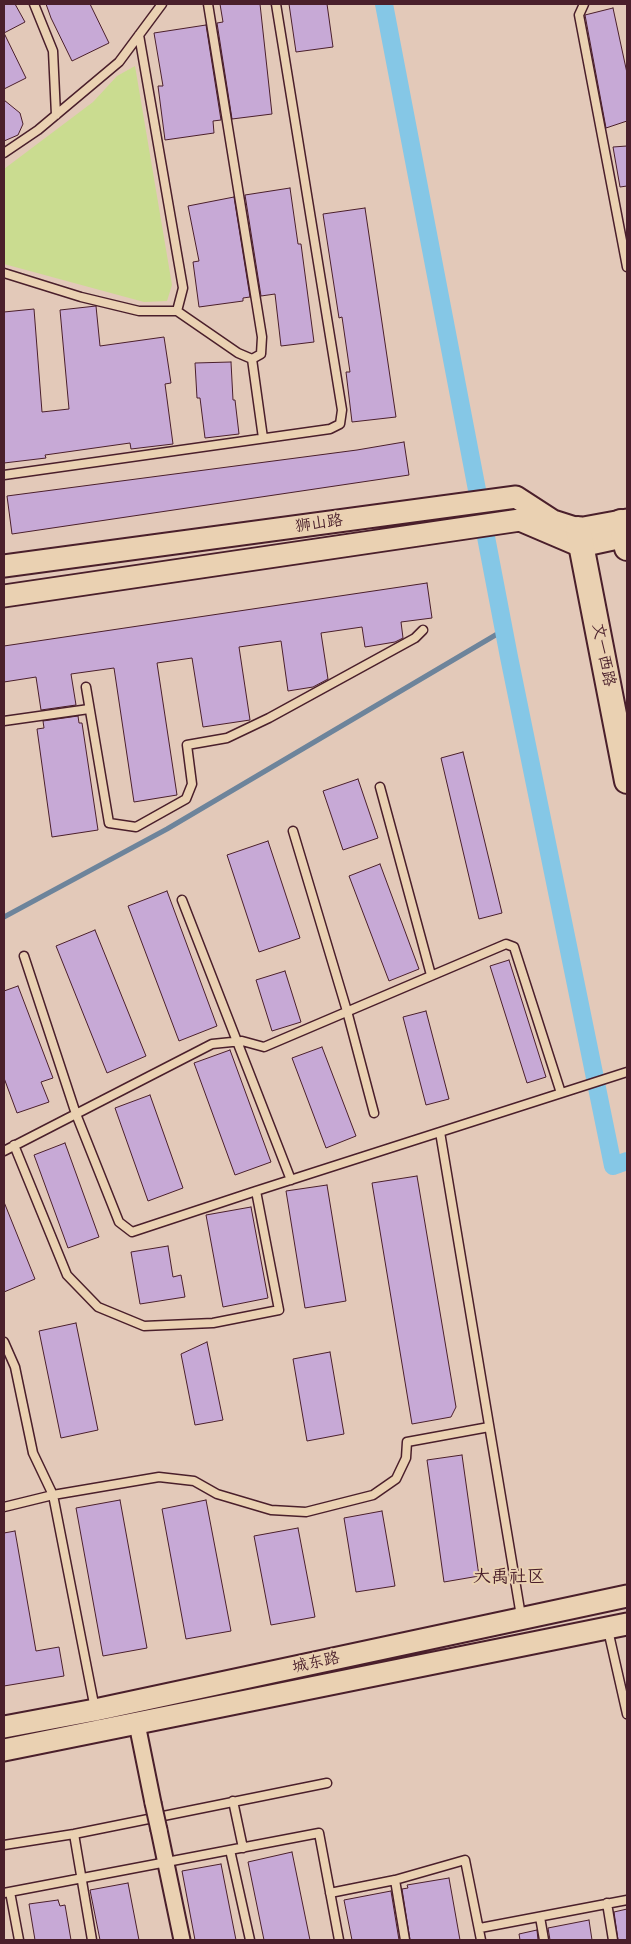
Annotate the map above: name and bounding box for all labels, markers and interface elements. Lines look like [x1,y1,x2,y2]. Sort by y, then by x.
street label: 狮山路 [294,511,344,537]
street label: 文一西路 [587,622,619,688]
district label: 大禹社区 [473,1566,545,1588]
street label: 城东路 [291,1649,341,1677]

